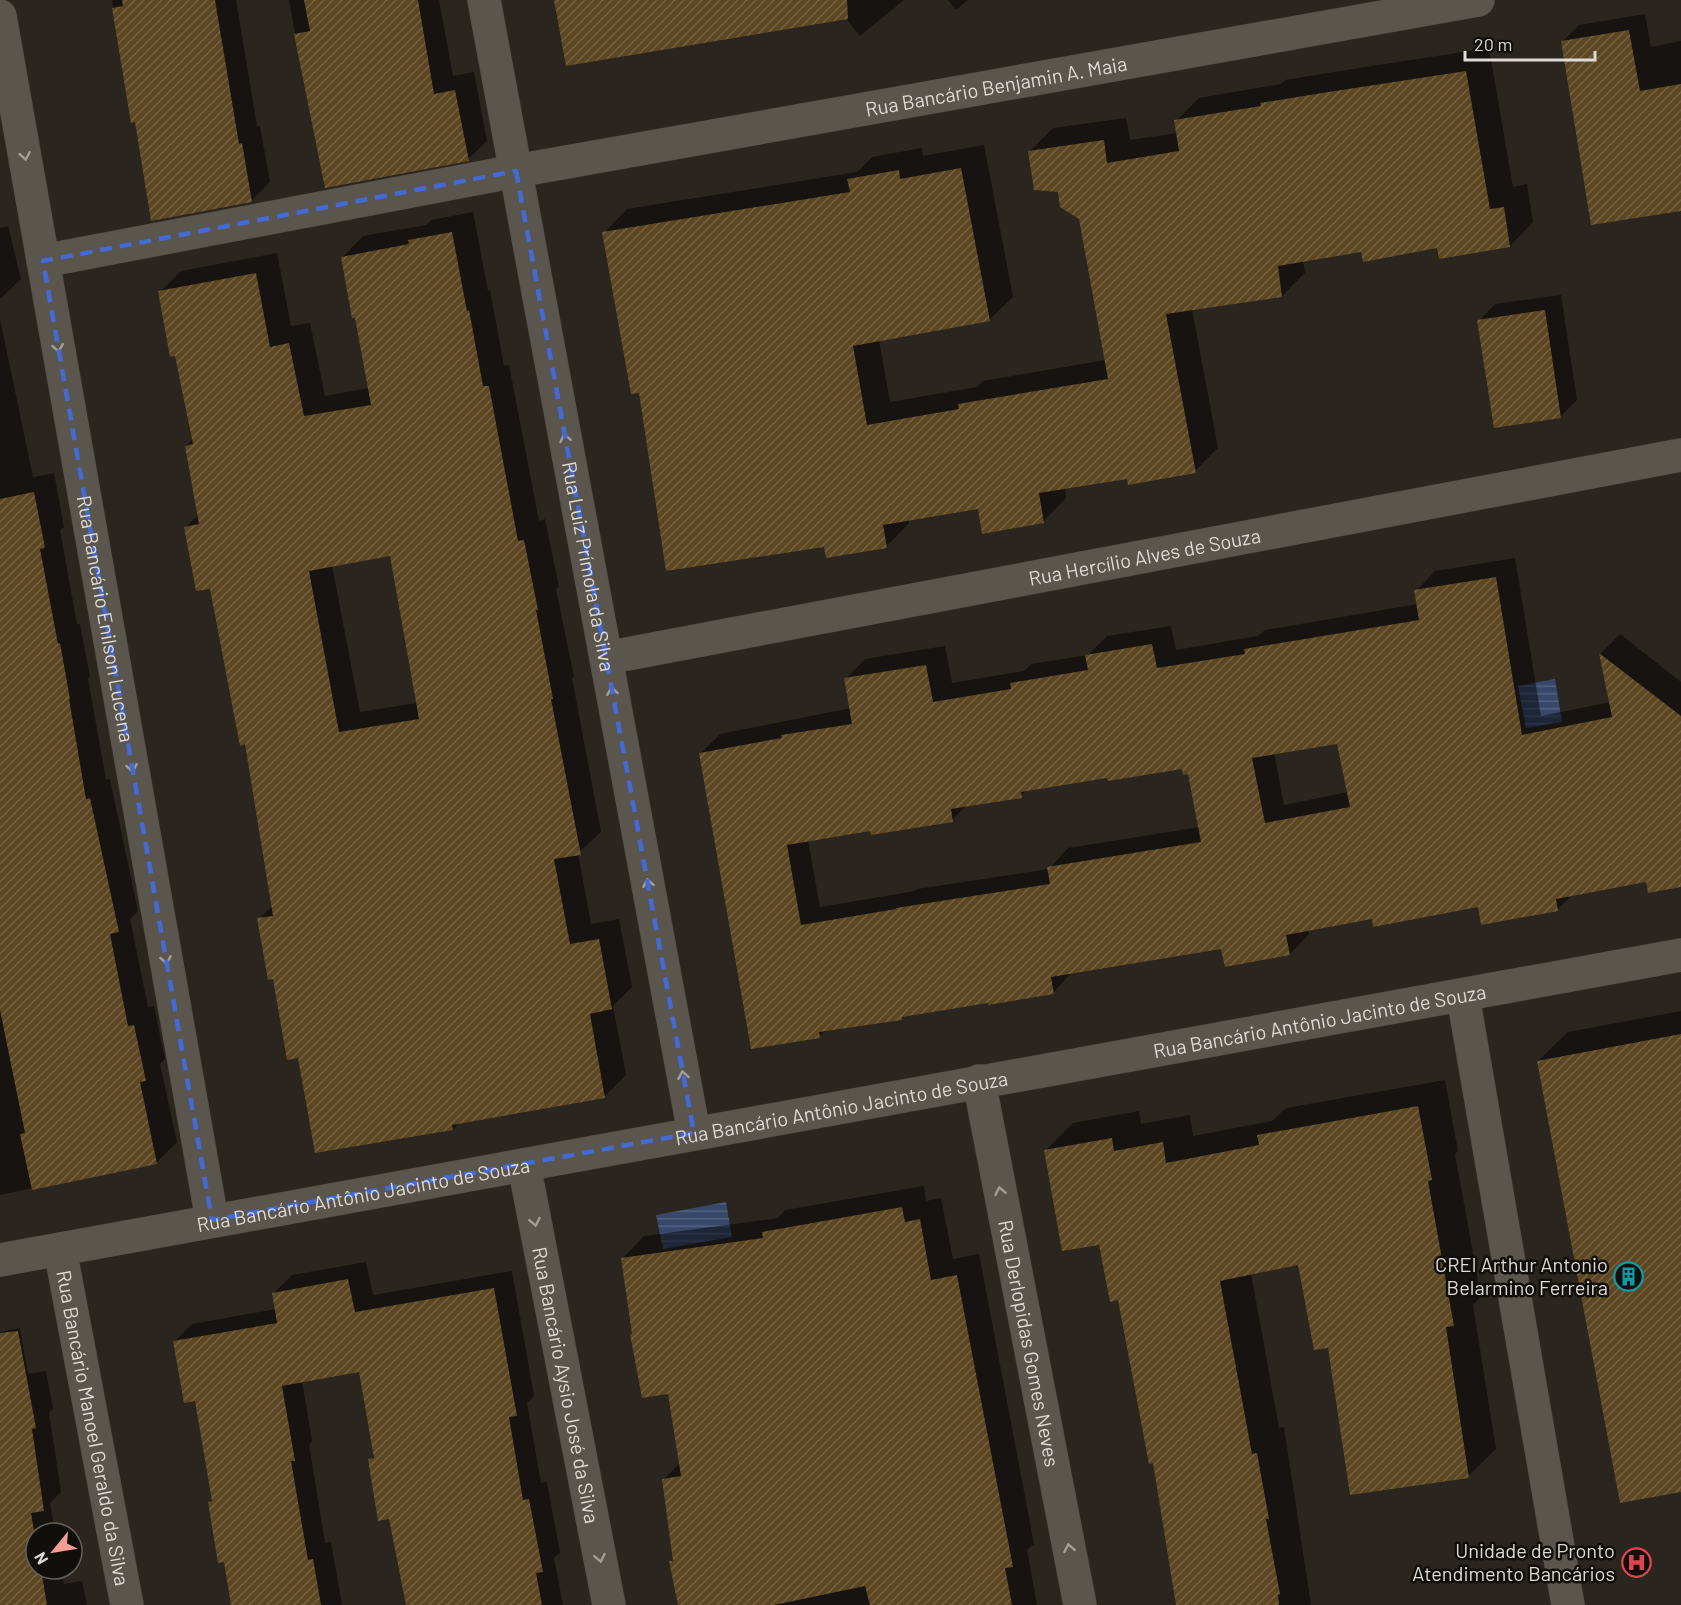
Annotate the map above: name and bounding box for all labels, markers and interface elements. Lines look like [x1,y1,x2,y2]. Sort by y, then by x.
scale bar [1465,24,1596,62]
text: 20 m [1474,33,1512,55]
street label: Rua Bancário Benjamin A. Maia [863,51,1129,121]
one-way arrow [18,152,30,161]
one-way arrow [52,344,64,353]
one-way arrow [559,433,572,443]
street label: Rua Luiz Prímola da Silva [558,459,620,673]
street label: Rua Bancário Enilson Lucena [73,493,140,744]
street label: Rua Hercílio Alves de Souza [1027,523,1262,590]
one-way arrow [606,687,619,697]
one-way arrow [125,762,138,772]
one-way arrow [642,879,655,889]
one-way arrow [159,955,172,965]
street label: Rua Bancário Antônio Jacinto de Souza [1151,979,1488,1063]
street label: Rua Bancário Antônio Jacinto de Souza [673,1065,1010,1149]
one-way arrow [677,1070,690,1080]
street label: Rua Bancário Antônio Jacinto de Souza [195,1152,531,1236]
one-way arrow [994,1186,1007,1196]
one-way arrow [528,1217,541,1227]
street label: Rua Derlopidas Gomes Neves [994,1218,1065,1469]
street label: Rua Bancário Aysio José da Silva [528,1245,605,1525]
place label: CREI Arthur Antonio Belarmino Ferreira [1435,1252,1608,1299]
building icon: CREI Arthur Antonio Belarmino Ferreira [1613,1260,1645,1292]
street label: Rua Bancário Manoel Geraldo da Silva [52,1268,135,1588]
north arrow [24,1521,84,1581]
place label: Unidade de Pronto Atendimento Bancários [1412,1538,1615,1585]
one-way arrow [1063,1543,1076,1553]
hospital icon: Unidade de Pronto Atendimento Bancários [1620,1546,1652,1578]
text: N [30,1549,51,1568]
one-way arrow [593,1553,606,1563]

